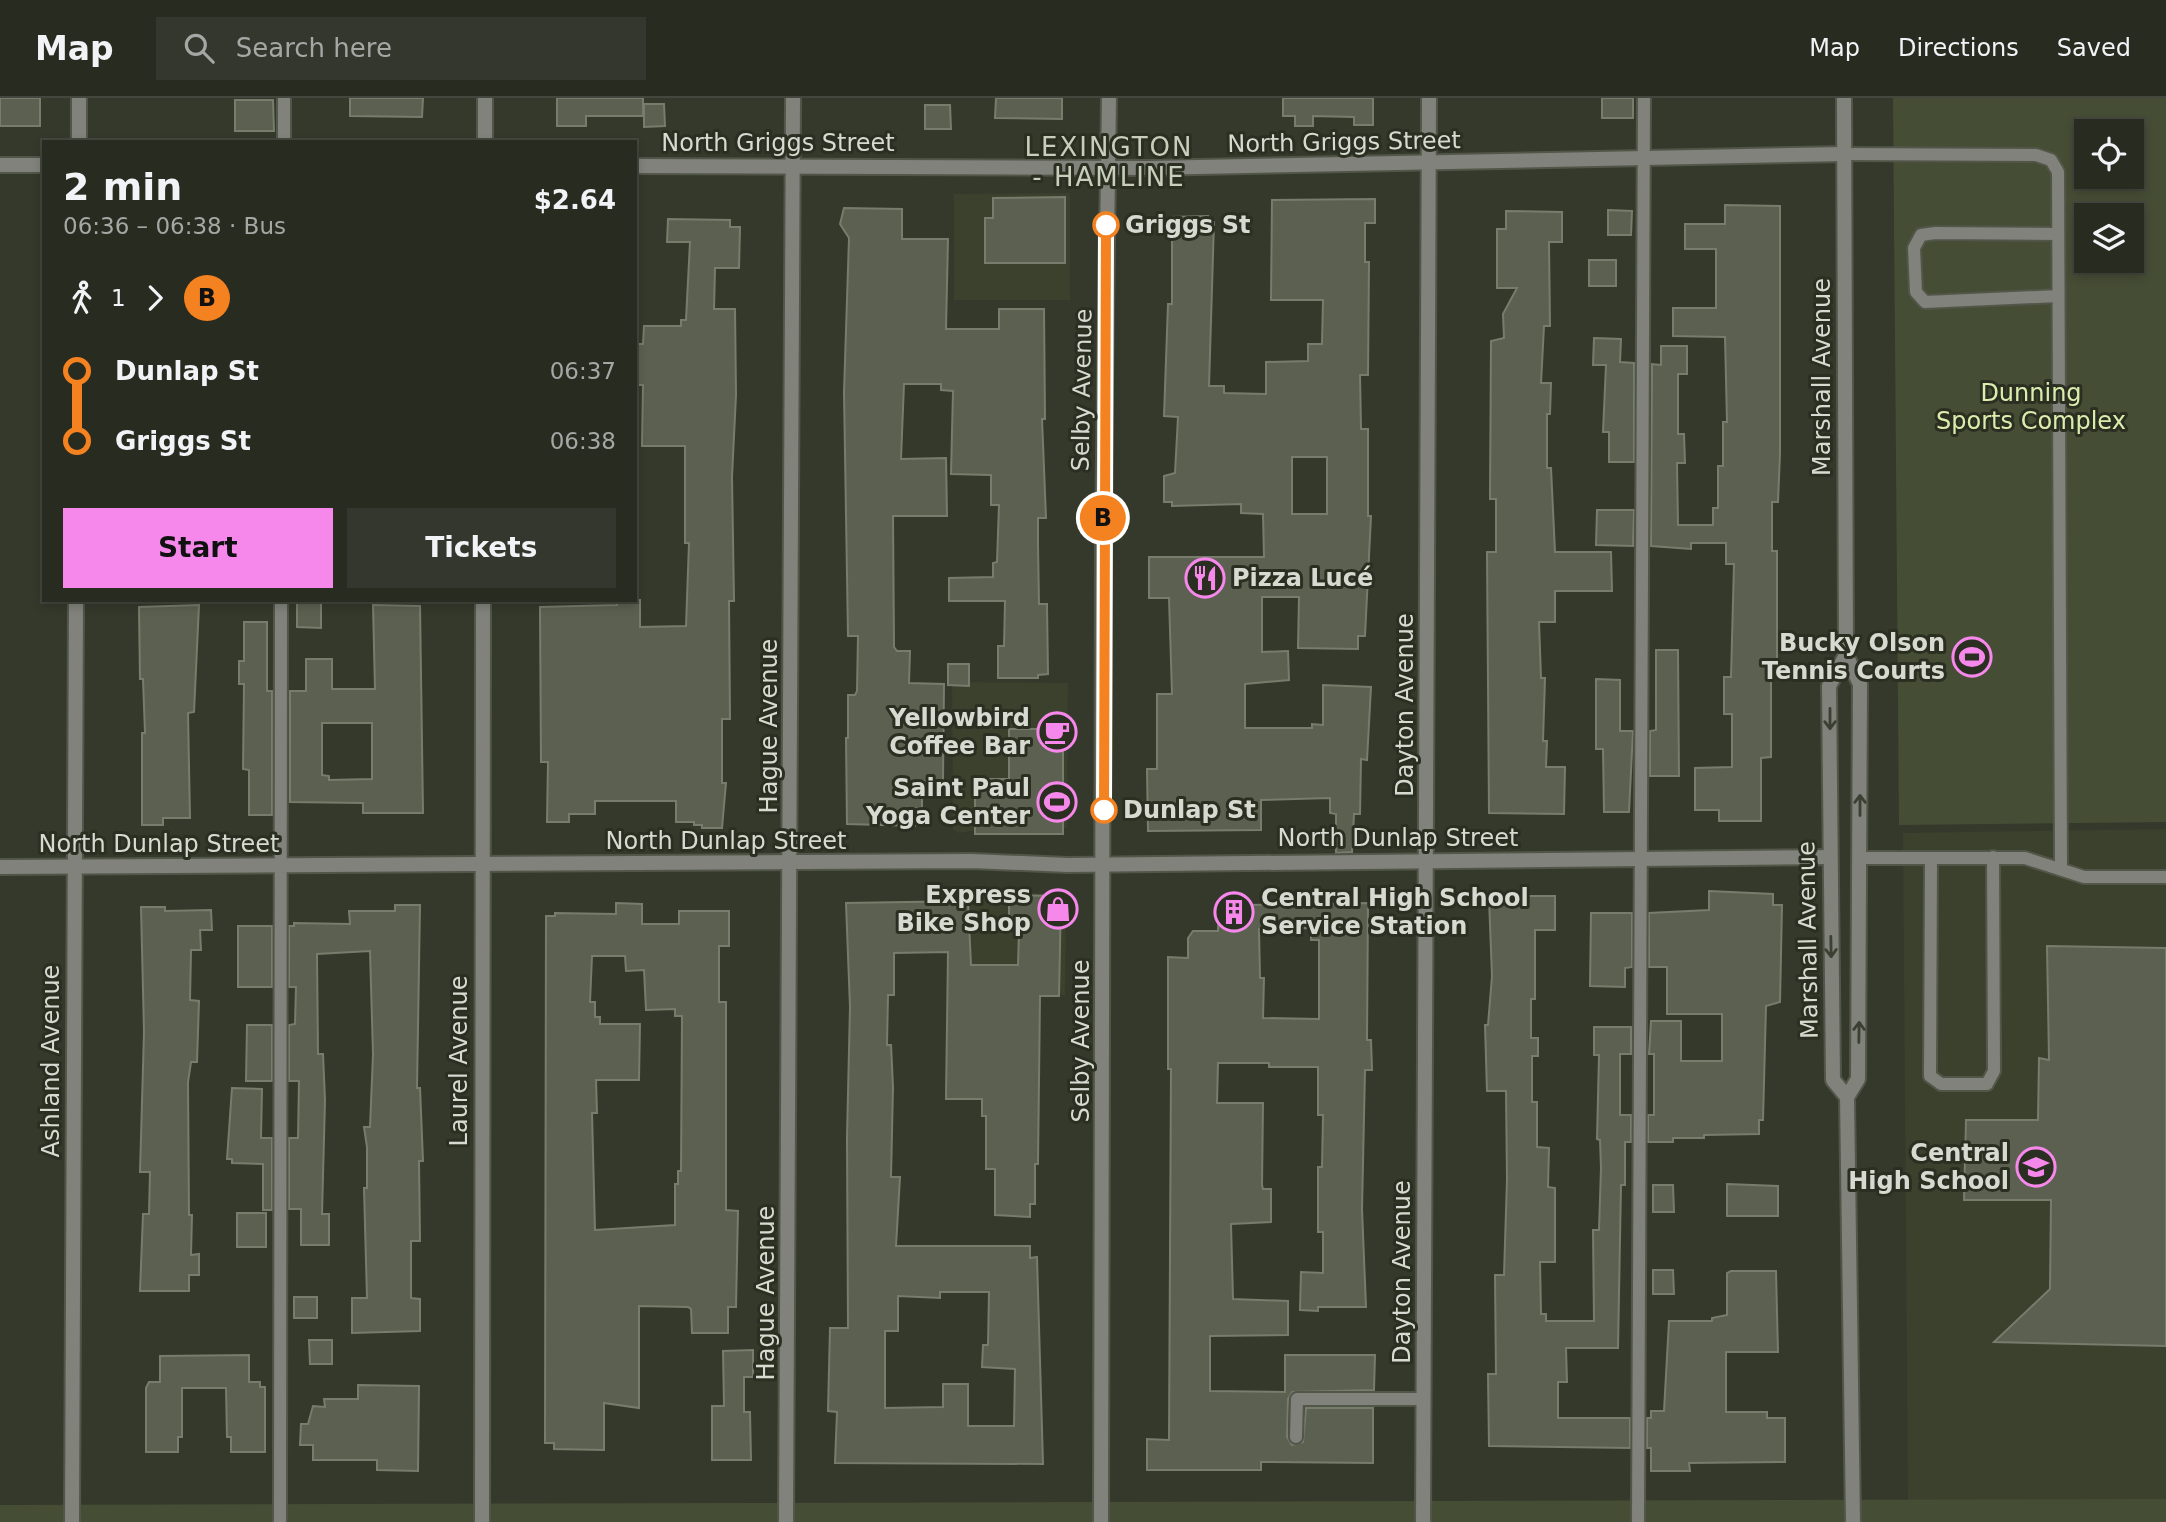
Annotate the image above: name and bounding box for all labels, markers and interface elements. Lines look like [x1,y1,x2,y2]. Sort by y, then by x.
search box [156,17,646,80]
text: Map [35,29,114,68]
icon: search [180,29,218,67]
text: Search here [236,33,392,63]
text: Map [1809,34,1860,62]
text: Directions [1898,34,2019,62]
text: Saved [2057,34,2131,62]
map controls [2074,119,2144,273]
button: locate [2074,119,2144,189]
street label: North Griggs Street [1227,126,1461,158]
street label: North Griggs Street [661,129,895,157]
district label: LEXINGTON - HAMLINE [1025,132,1193,192]
text: 2 min [63,165,182,209]
text: $2.64 [534,185,616,215]
button: layers [2074,203,2144,273]
place label: Griggs St [1125,211,1251,239]
marker: Griggs St [1093,212,1119,238]
text: 06:36 – 06:38 · Bus [63,213,286,239]
street label: Marshall Avenue [1808,278,1836,476]
icon: walk [63,279,101,317]
icon: forward [136,279,174,317]
text: B [198,284,216,312]
text: 1 [111,285,126,311]
street label: Selby Avenue [1067,308,1097,472]
text: Dunlap St [115,356,259,386]
text: 06:37 [550,358,616,384]
park label: Dunning Sports Complex [1936,379,2126,435]
text: Griggs St [115,426,251,456]
text: 06:38 [550,428,616,454]
line badge: B [1080,495,1126,541]
text: B [1094,504,1112,532]
button: Start [63,508,333,588]
button: Tickets [347,508,616,588]
restaurant icon: Pizza Lucé [1184,557,1226,599]
place label: Pizza Lucé [1232,564,1373,592]
street label: Dayton Avenue [1391,613,1419,797]
place label: Bucky Olson Tennis Courts [1762,629,1945,685]
sports icon: Bucky Olson Tennis Courts [1951,636,1993,678]
street label: Hague Avenue [755,639,783,813]
place label: Yellowbird Coffee Bar [888,704,1030,760]
one-way arrow [1823,707,1837,730]
cafe icon: Yellowbird Coffee Bar [1036,711,1078,753]
place label: Saint Paul Yoga Center [865,774,1030,830]
sports icon: Saint Paul Yoga Center [1036,781,1078,823]
one-way arrow [1853,794,1867,817]
place label: Dunlap St [1123,796,1256,824]
marker: Dunlap St [1091,797,1117,823]
street label: North Dunlap Street [1278,824,1518,852]
street label: North Dunlap Street [606,827,846,855]
street label: North Dunlap Street [39,830,279,858]
street label: Marshall Avenue [1792,841,1824,1039]
place label: Express Bike Shop [896,881,1031,937]
place label: Central High School Service Station [1261,884,1529,940]
shop icon: Express Bike Shop [1037,888,1079,930]
building icon: Central High School Service Station [1213,891,1255,933]
one-way arrow [1824,935,1838,958]
street label: Selby Avenue [1067,960,1095,1122]
street label: Ashland Avenue [37,965,65,1157]
street label: Laurel Avenue [445,976,473,1146]
one-way arrow [1852,1021,1865,1044]
place label: Central High School [1848,1139,2009,1195]
school or university icon: Central High School [2015,1146,2057,1188]
street label: Dayton Avenue [1388,1180,1416,1364]
street label: Hague Avenue [752,1206,780,1380]

